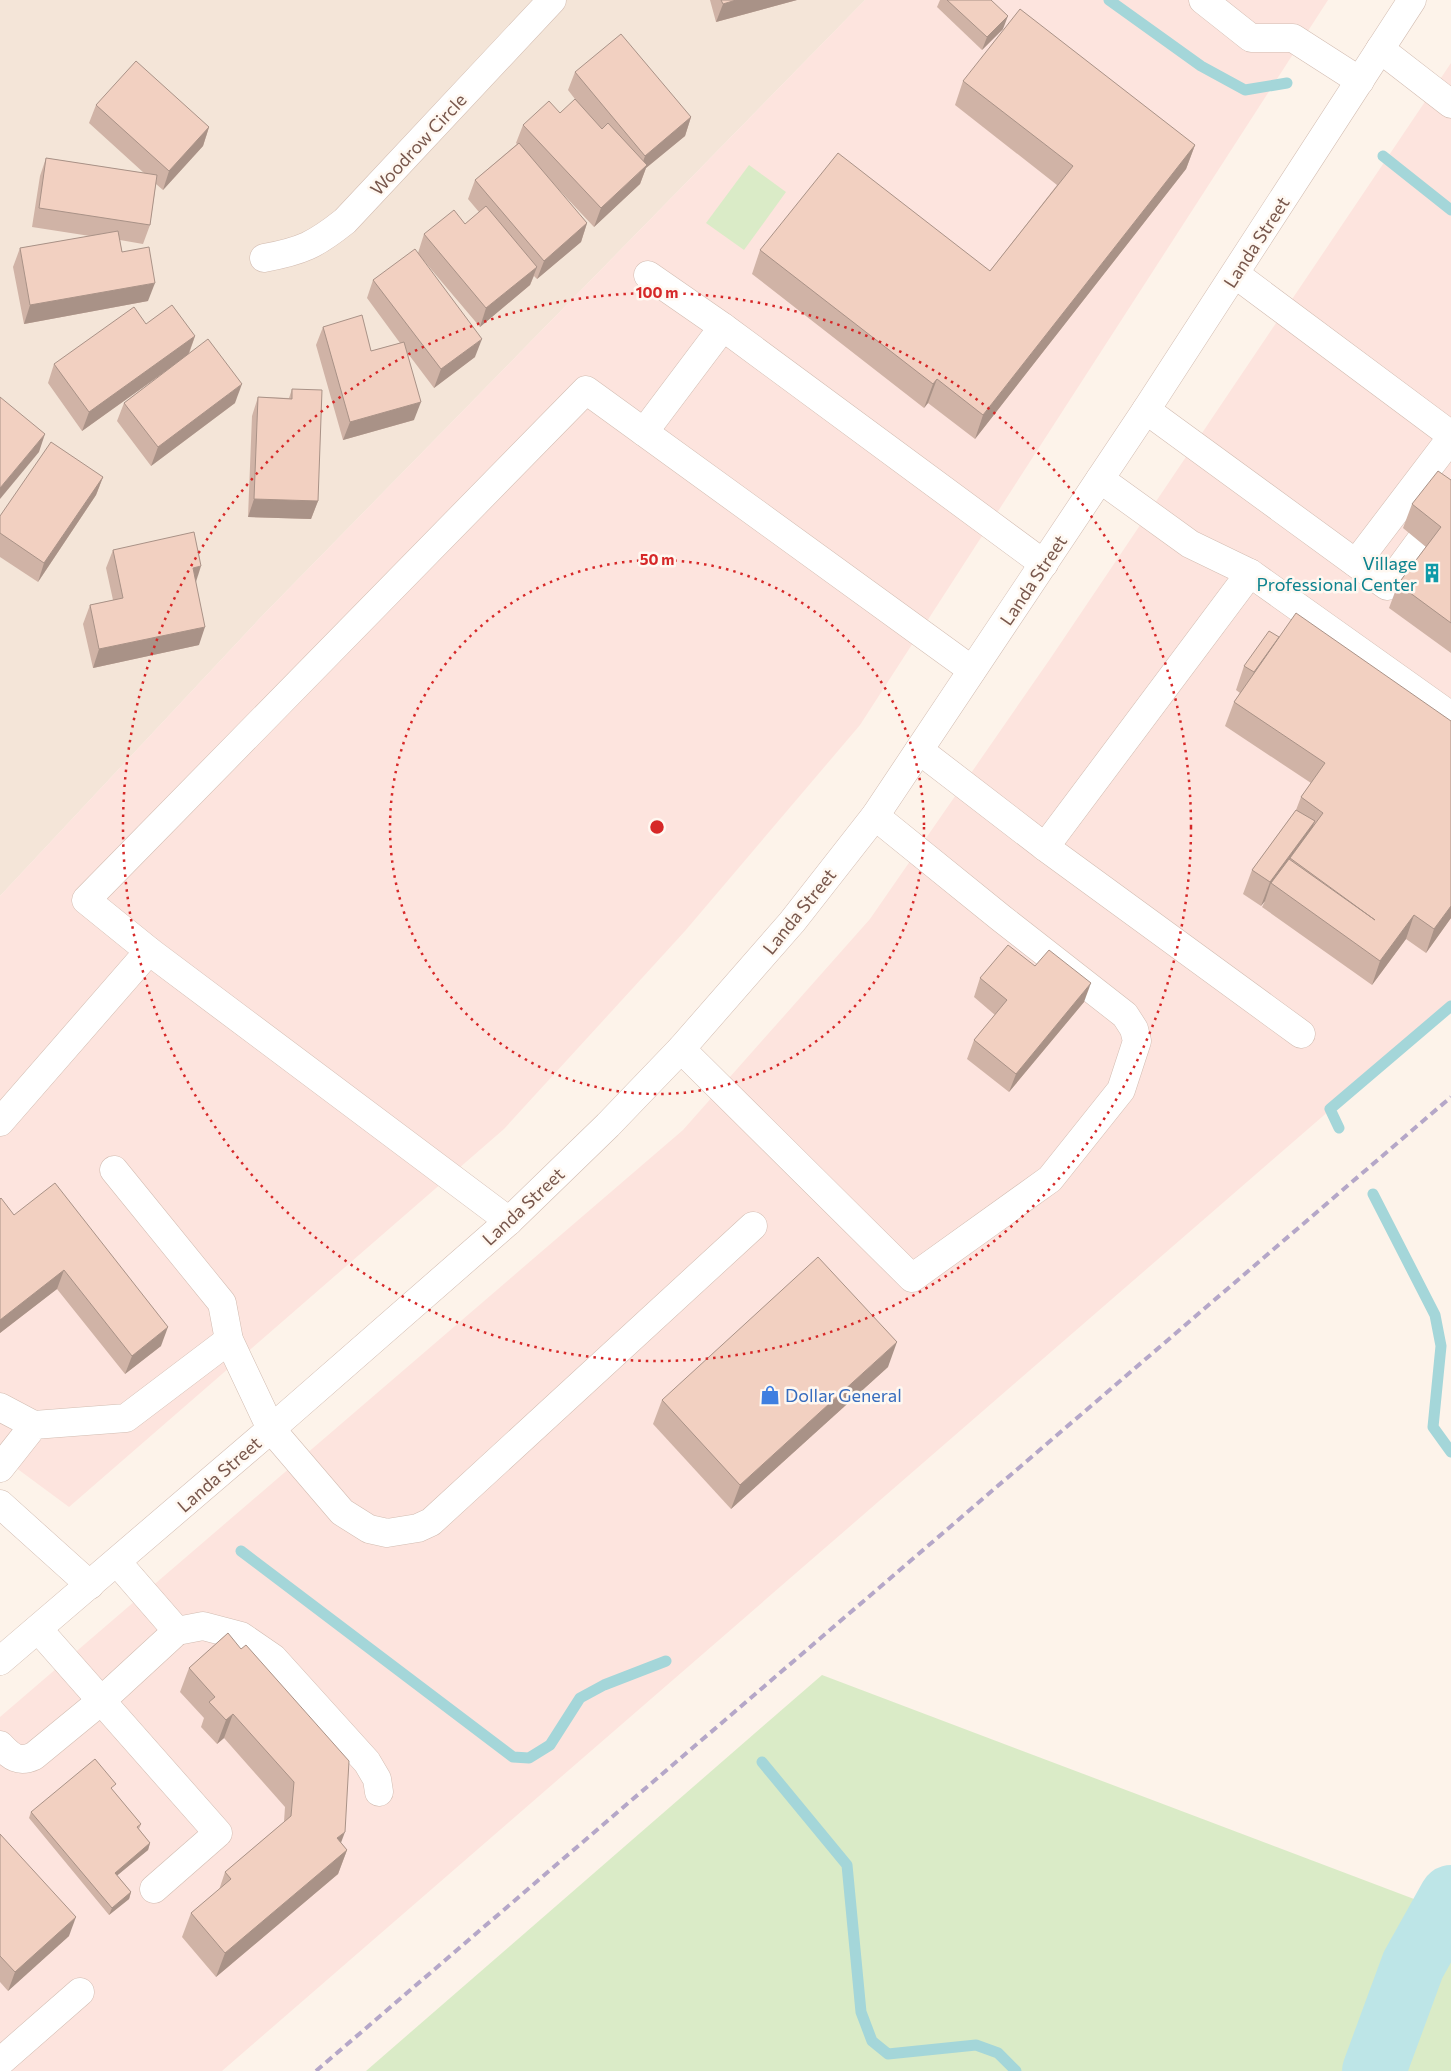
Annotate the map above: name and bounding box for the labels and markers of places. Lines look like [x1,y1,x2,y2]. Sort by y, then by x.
place label: Village Professional Center [1256,552,1417,595]
building icon: Village Professional Center [1421,562,1443,584]
centre of rings [648,818,666,836]
shop icon: Dollar General [759,1384,781,1406]
place label: Dollar General [785,1384,902,1406]

